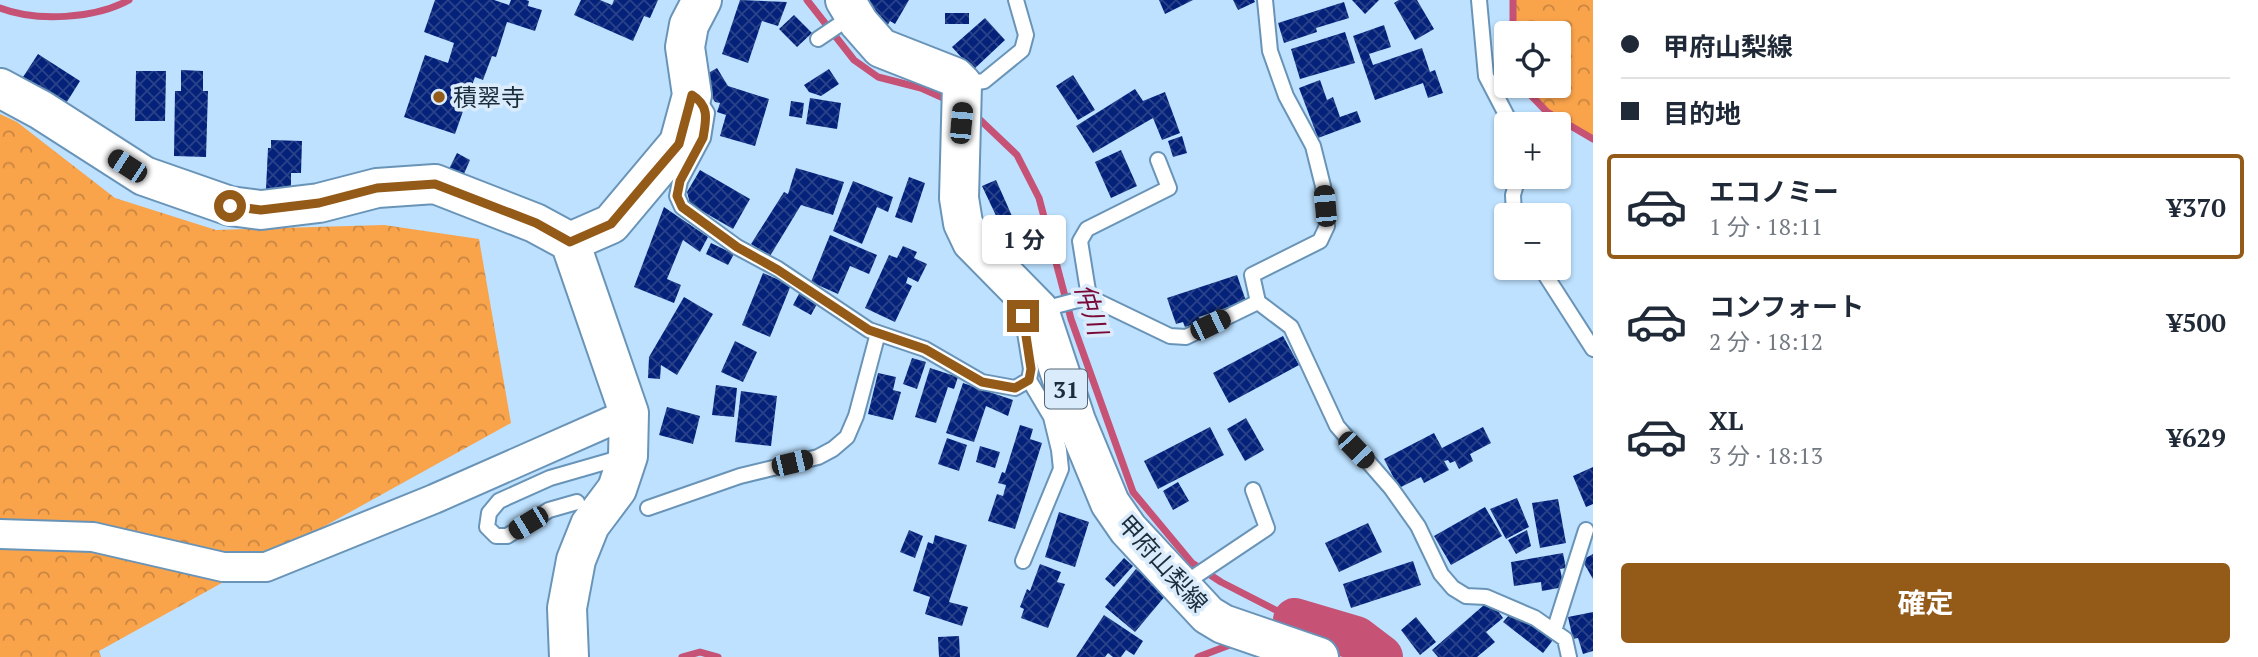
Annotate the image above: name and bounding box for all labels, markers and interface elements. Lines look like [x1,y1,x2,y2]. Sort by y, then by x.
map controls [1494,21,1571,280]
button: locate [1494,21,1571,98]
text: 甲府山梨線 [1663,29,1793,63]
place label: 積翠寺 [453,81,525,113]
marker: 積翠寺 [431,89,447,105]
text: 目的地 [1663,96,1741,130]
car [949,101,974,145]
button: + [1494,112,1571,189]
car [104,146,151,186]
text: エコノミー [1709,174,1839,208]
icon: car [1625,175,1688,238]
car [1313,184,1338,228]
route start [214,190,246,222]
text: ¥370 [2167,190,2226,224]
button: − [1494,203,1571,280]
text: 1 分 · 18:11 [1709,211,1823,242]
callout: 1 分 [981,215,1065,264]
text: 1 分 [1003,224,1045,255]
water label: 仲川 [1068,279,1117,342]
text: コンフォート [1709,289,1864,323]
icon: car [1625,290,1688,353]
route end [1007,300,1039,332]
text: ¥500 [2167,305,2226,339]
car [1187,306,1234,344]
text: 2 分 · 18:12 [1709,326,1823,357]
road number: 31 [1045,370,1087,408]
text: XL [1709,403,1743,437]
icon: car [1625,405,1688,468]
text: ¥629 [2167,420,2226,454]
car [1334,428,1379,472]
text: 3 分 · 18:13 [1709,440,1823,471]
car [770,448,815,478]
car [505,503,552,543]
street label: 甲府山梨線 [1111,508,1215,618]
button: 確定 [1621,563,2230,643]

